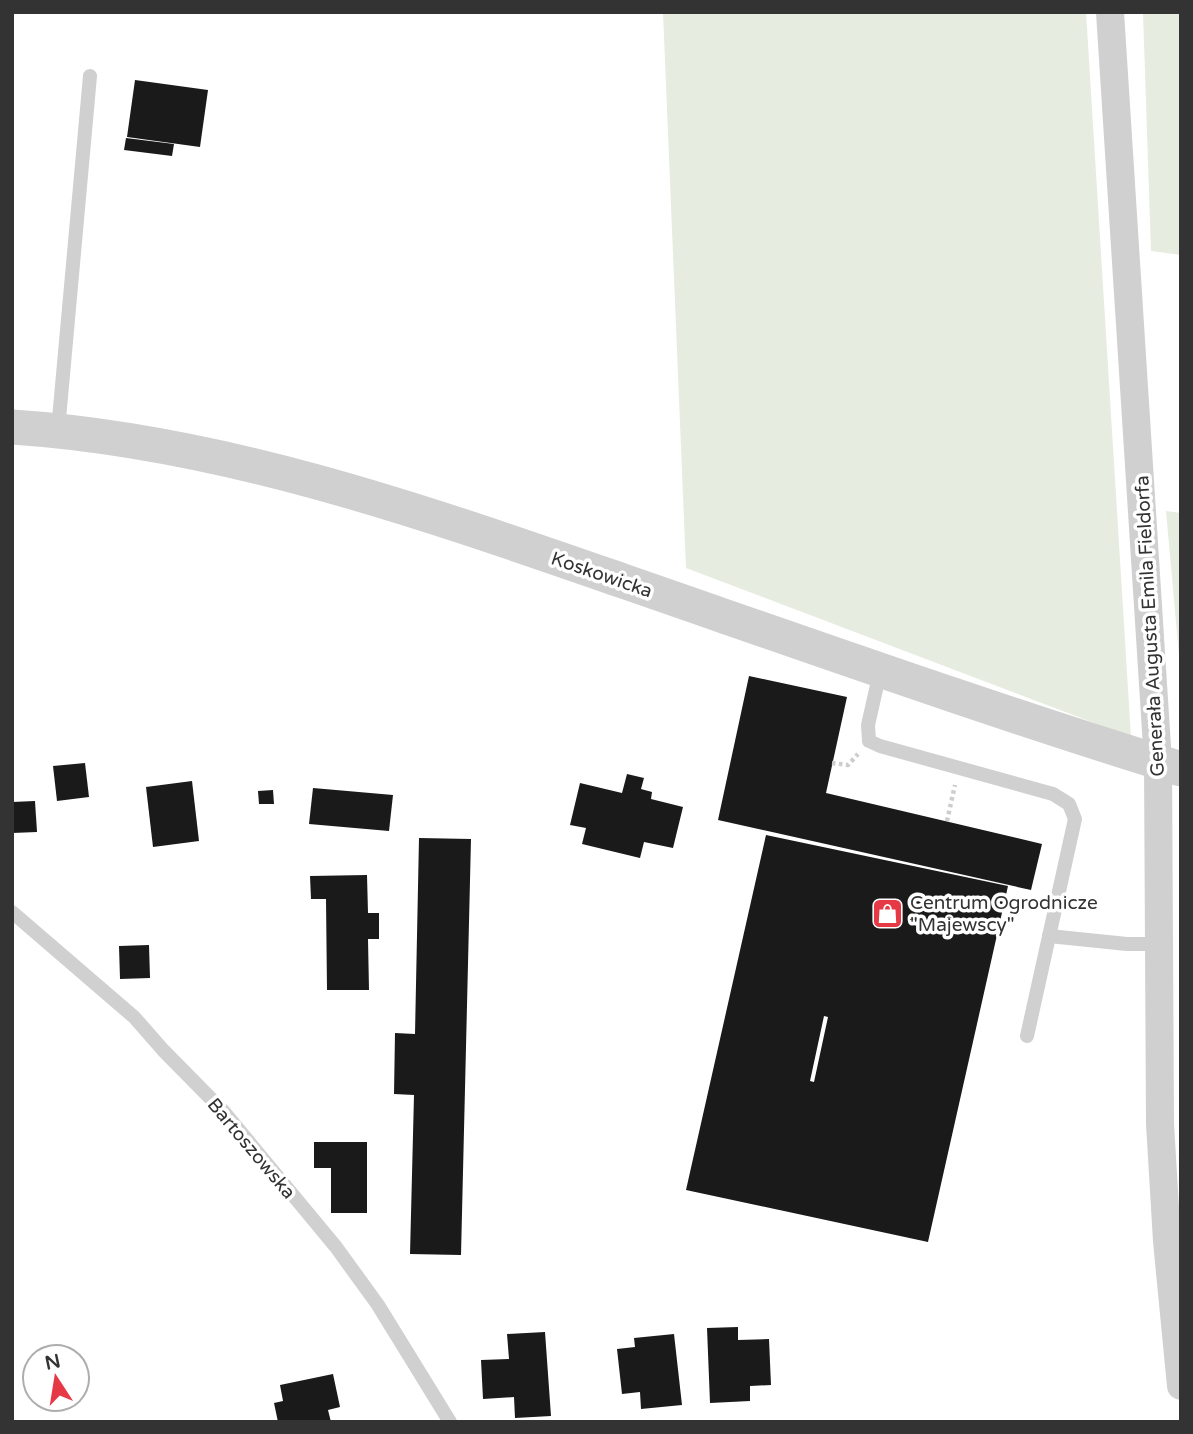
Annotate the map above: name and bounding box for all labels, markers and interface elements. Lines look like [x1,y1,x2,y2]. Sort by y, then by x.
street label: Generała Augusta Emila Fieldorfa [1131,475,1169,777]
street label: Koskowicka [548,547,655,603]
place label: Centrum Ogrodnicze "Majewscy" [910,892,1098,936]
shop icon: Centrum Ogrodnicze "Majewscy" [870,896,904,930]
street label: Bartoszowska [203,1094,300,1204]
north arrow [21,1343,91,1413]
text: N [43,1350,62,1375]

